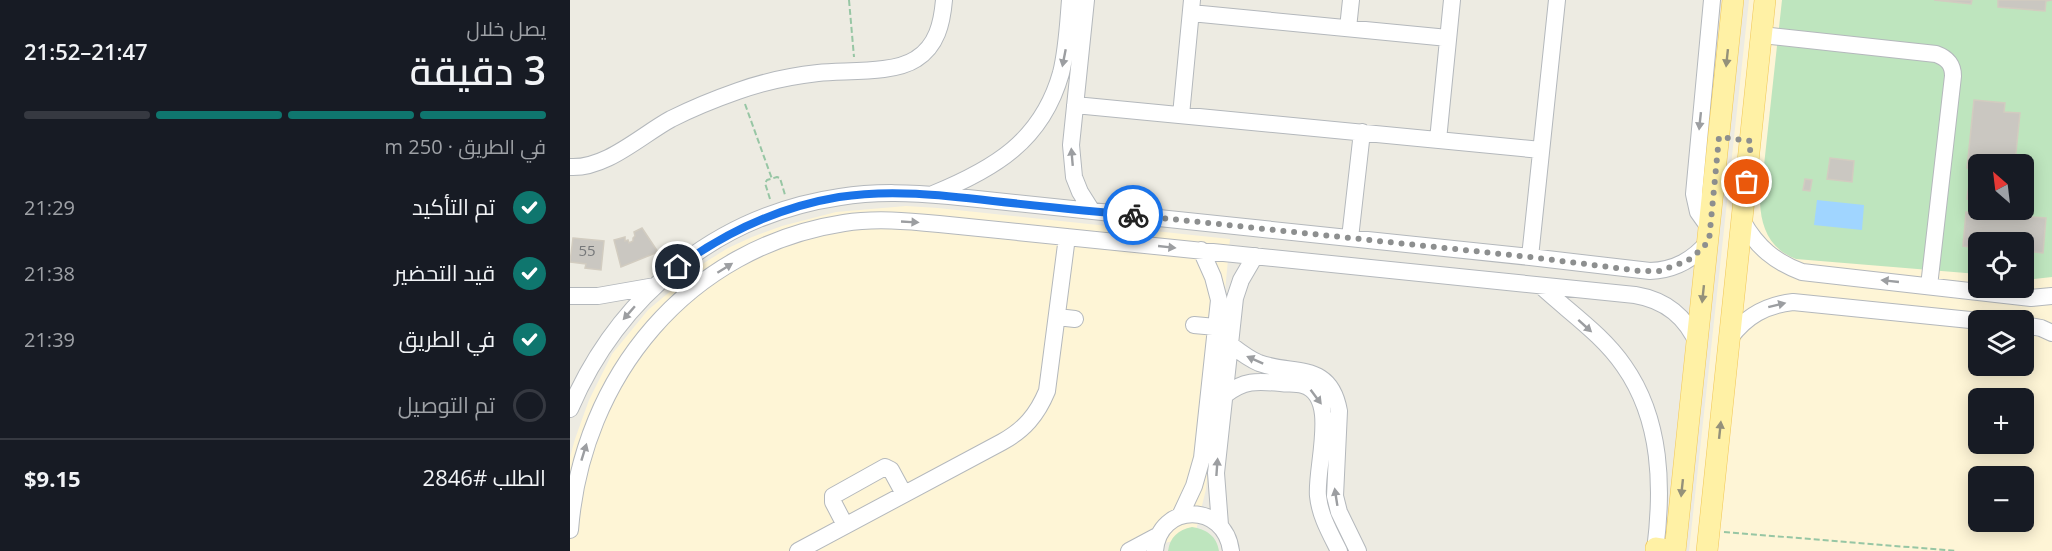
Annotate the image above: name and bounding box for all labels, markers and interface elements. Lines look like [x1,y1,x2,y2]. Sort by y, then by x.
text: يصل خلال [467,15,546,42]
text: 21:47–21:52 [24,36,148,66]
text: 3 دقيقة [410,43,546,96]
one-way arrow [1059,49,1068,68]
one-way arrow [1722,49,1732,68]
one-way arrow [1695,111,1705,130]
text: في الطريق · 250 m [385,133,546,160]
one-way arrow [1067,148,1077,167]
north arrow [1968,154,2034,220]
map controls [1968,154,2034,532]
pin [1721,156,1772,207]
icon: bag [1730,165,1763,198]
courier [1103,185,1163,245]
text: تم التأكيد [412,191,495,221]
icon: check [513,191,546,224]
text: 21:29 [24,194,75,221]
icon: bike [1117,199,1150,232]
one-way arrow [901,217,920,226]
button: locate [1968,232,2034,298]
house number: 55 [578,240,596,260]
pin [652,241,703,292]
one-way arrow [1158,242,1177,252]
icon: home [661,250,694,283]
text: قيد التحضير [394,257,495,287]
icon: check [513,257,546,290]
text: 21:38 [24,260,75,287]
one-way arrow [716,262,733,273]
one-way arrow [1880,276,1899,286]
one-way arrow [1698,285,1708,304]
one-way arrow [1768,300,1786,310]
one-way arrow [622,305,635,321]
button: layers [1968,310,2034,376]
one-way arrow [1577,319,1592,332]
text: في الطريق [398,323,495,353]
icon: check [513,323,546,356]
text: 21:39 [24,326,75,353]
one-way arrow [1246,355,1264,365]
button: + [1968,388,2034,454]
text: تم التوصيل [398,389,495,419]
one-way arrow [1310,389,1322,405]
one-way arrow [1715,421,1725,440]
one-way arrow [579,443,589,461]
one-way arrow [1212,457,1221,476]
text: الطلب #2846 [423,462,546,492]
text: $9.15 [24,463,81,493]
button: − [1968,466,2034,532]
one-way arrow [1677,478,1687,497]
one-way arrow [1332,488,1341,507]

